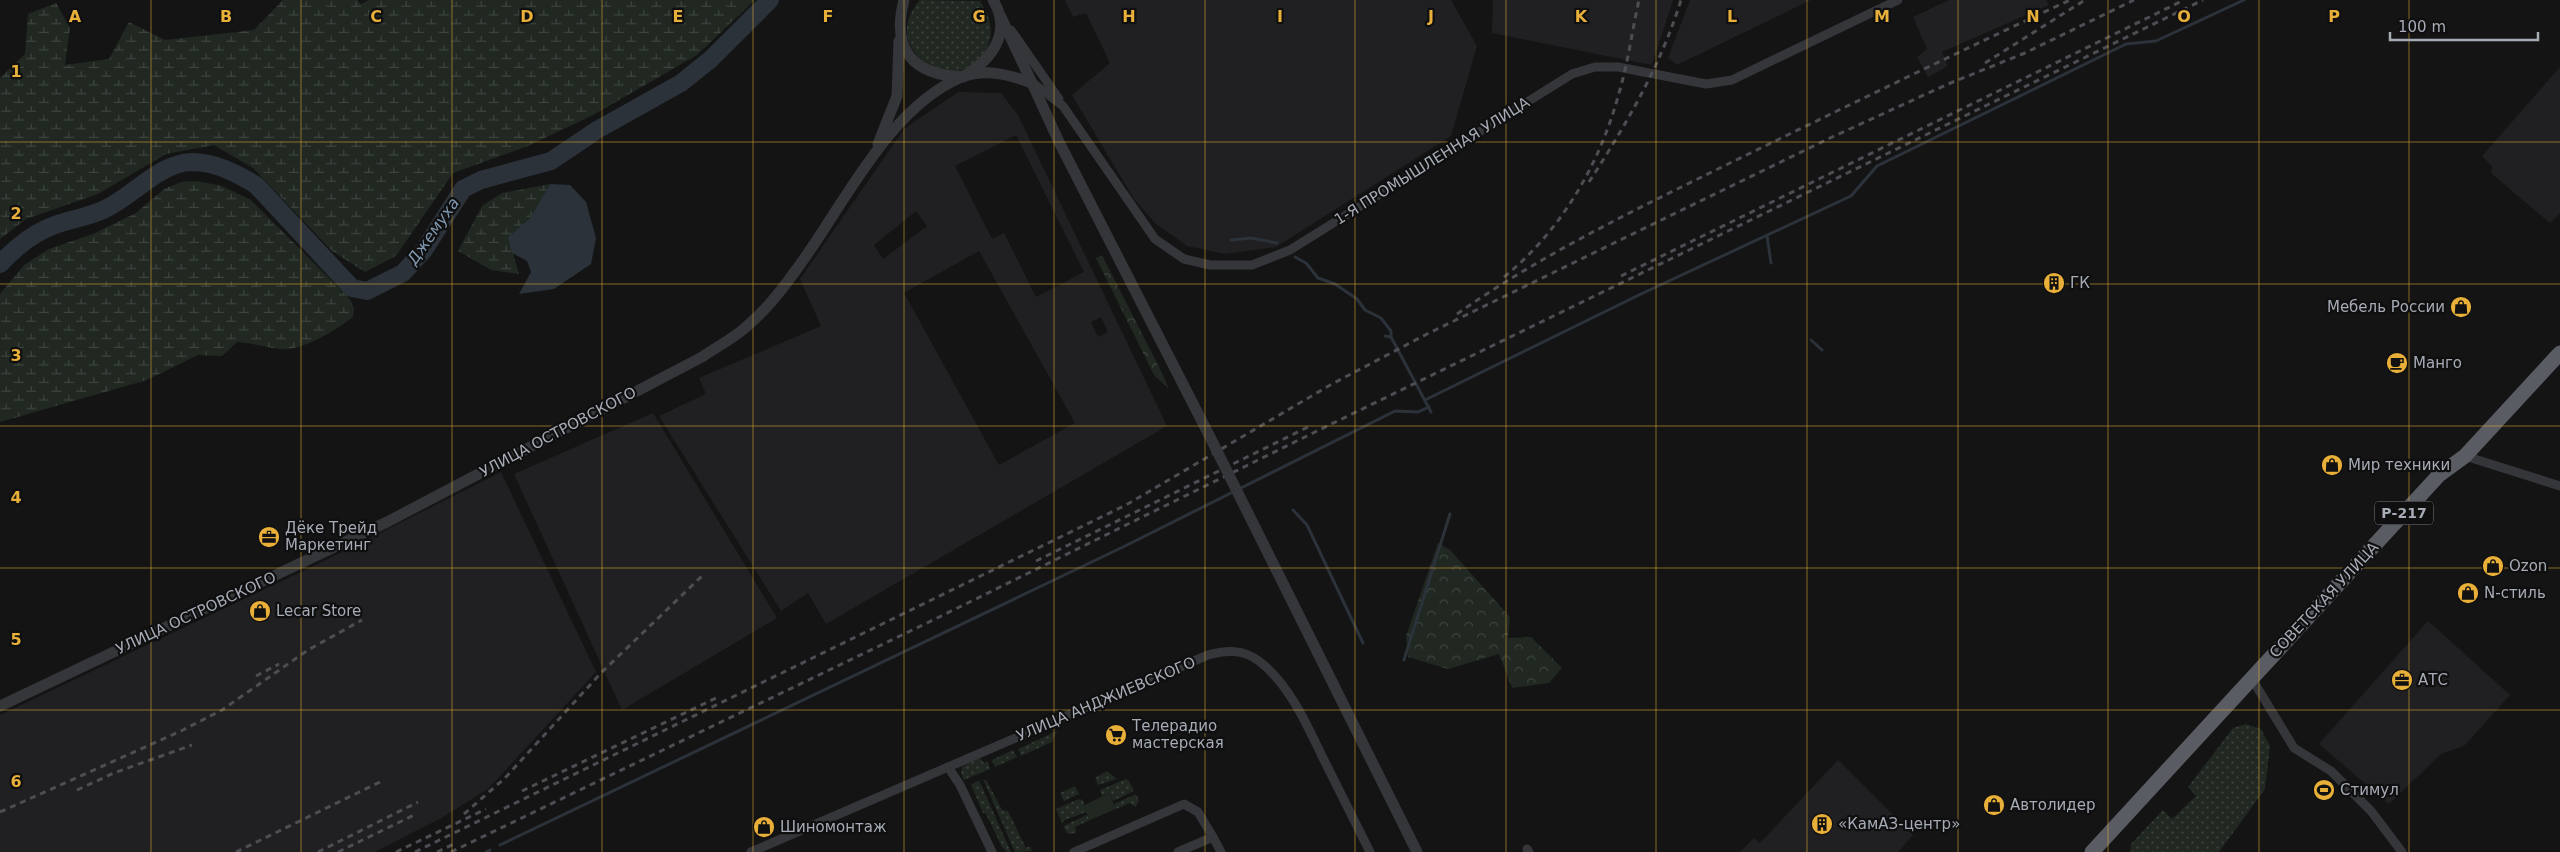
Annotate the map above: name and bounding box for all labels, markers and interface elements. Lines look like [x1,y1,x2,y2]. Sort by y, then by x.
text: A [69,7,82,26]
text: B [220,7,232,26]
text: C [370,7,382,26]
text: D [520,7,534,26]
text: E [673,7,683,26]
text: F [823,7,833,26]
text: G [972,7,986,26]
text: H [1122,7,1136,26]
text: I [1277,7,1283,26]
text: J [1427,7,1434,26]
text: K [1575,7,1588,26]
text: L [1727,7,1737,26]
text: M [1874,7,1890,26]
text: N [2026,7,2040,26]
text: O [2177,7,2191,26]
text: P [2328,7,2340,26]
scale bar [2390,10,2538,42]
text: 100 m [2398,18,2446,36]
text: 1 [10,62,22,81]
street label: 1-Я ПРОМЫШЛЕННАЯ УЛИЦА [1331,93,1534,229]
water label: Джемуха [402,194,463,269]
text: 2 [10,204,22,223]
building icon: ГК [2042,271,2066,295]
place label: ГК [2070,274,2090,292]
shop icon: Мебель России [2449,295,2473,319]
place label: Мебель России [2327,298,2445,316]
text: 3 [10,346,22,365]
cafe icon: Манго [2385,351,2409,375]
place label: Манго [2413,354,2462,372]
street label: УЛИЦА ОСТРОВСКОГО [477,383,639,481]
shop icon: Мир техники [2320,453,2344,477]
place label: Мир техники [2348,456,2450,474]
text: 4 [10,488,22,507]
road number: Р-217 [2375,502,2433,524]
place label: Дёке Трейд Маркетинг [285,519,377,554]
office icon: Дёке Трейд Маркетинг [257,525,281,549]
street label: СОВЕТСКАЯ УЛИЦА [2266,538,2383,661]
shop icon: Ozon [2481,554,2505,578]
place label: Ozon [2509,557,2547,575]
street label: УЛИЦА ОСТРОВСКОГО [113,568,279,658]
shop icon: N-стиль [2456,581,2480,605]
place label: N-стиль [2484,584,2546,602]
shop icon: Lecar Store [248,599,272,623]
place label: Lecar Store [276,602,361,620]
text: 5 [10,630,22,649]
street label: УЛИЦА АНДЖИЕВСКОГО [1014,653,1198,745]
office icon: АТС [2390,668,2414,692]
place label: АТС [2418,671,2448,689]
place label: Телерадио мастерская [1131,717,1224,752]
supermarket icon: Телерадио мастерская [1104,723,1128,747]
text: 6 [10,772,22,791]
sports icon: Стимул [2312,778,2336,802]
place label: Стимул [2340,781,2399,799]
shop icon: Автолидер [1982,793,2006,817]
place label: Автолидер [2010,796,2095,814]
building icon: «КамАЗ-центр» [1810,812,1834,836]
shop icon: Шиномонтаж [752,815,776,839]
place label: «КамАЗ-центр» [1838,815,1960,833]
place label: Шиномонтаж [780,818,887,836]

